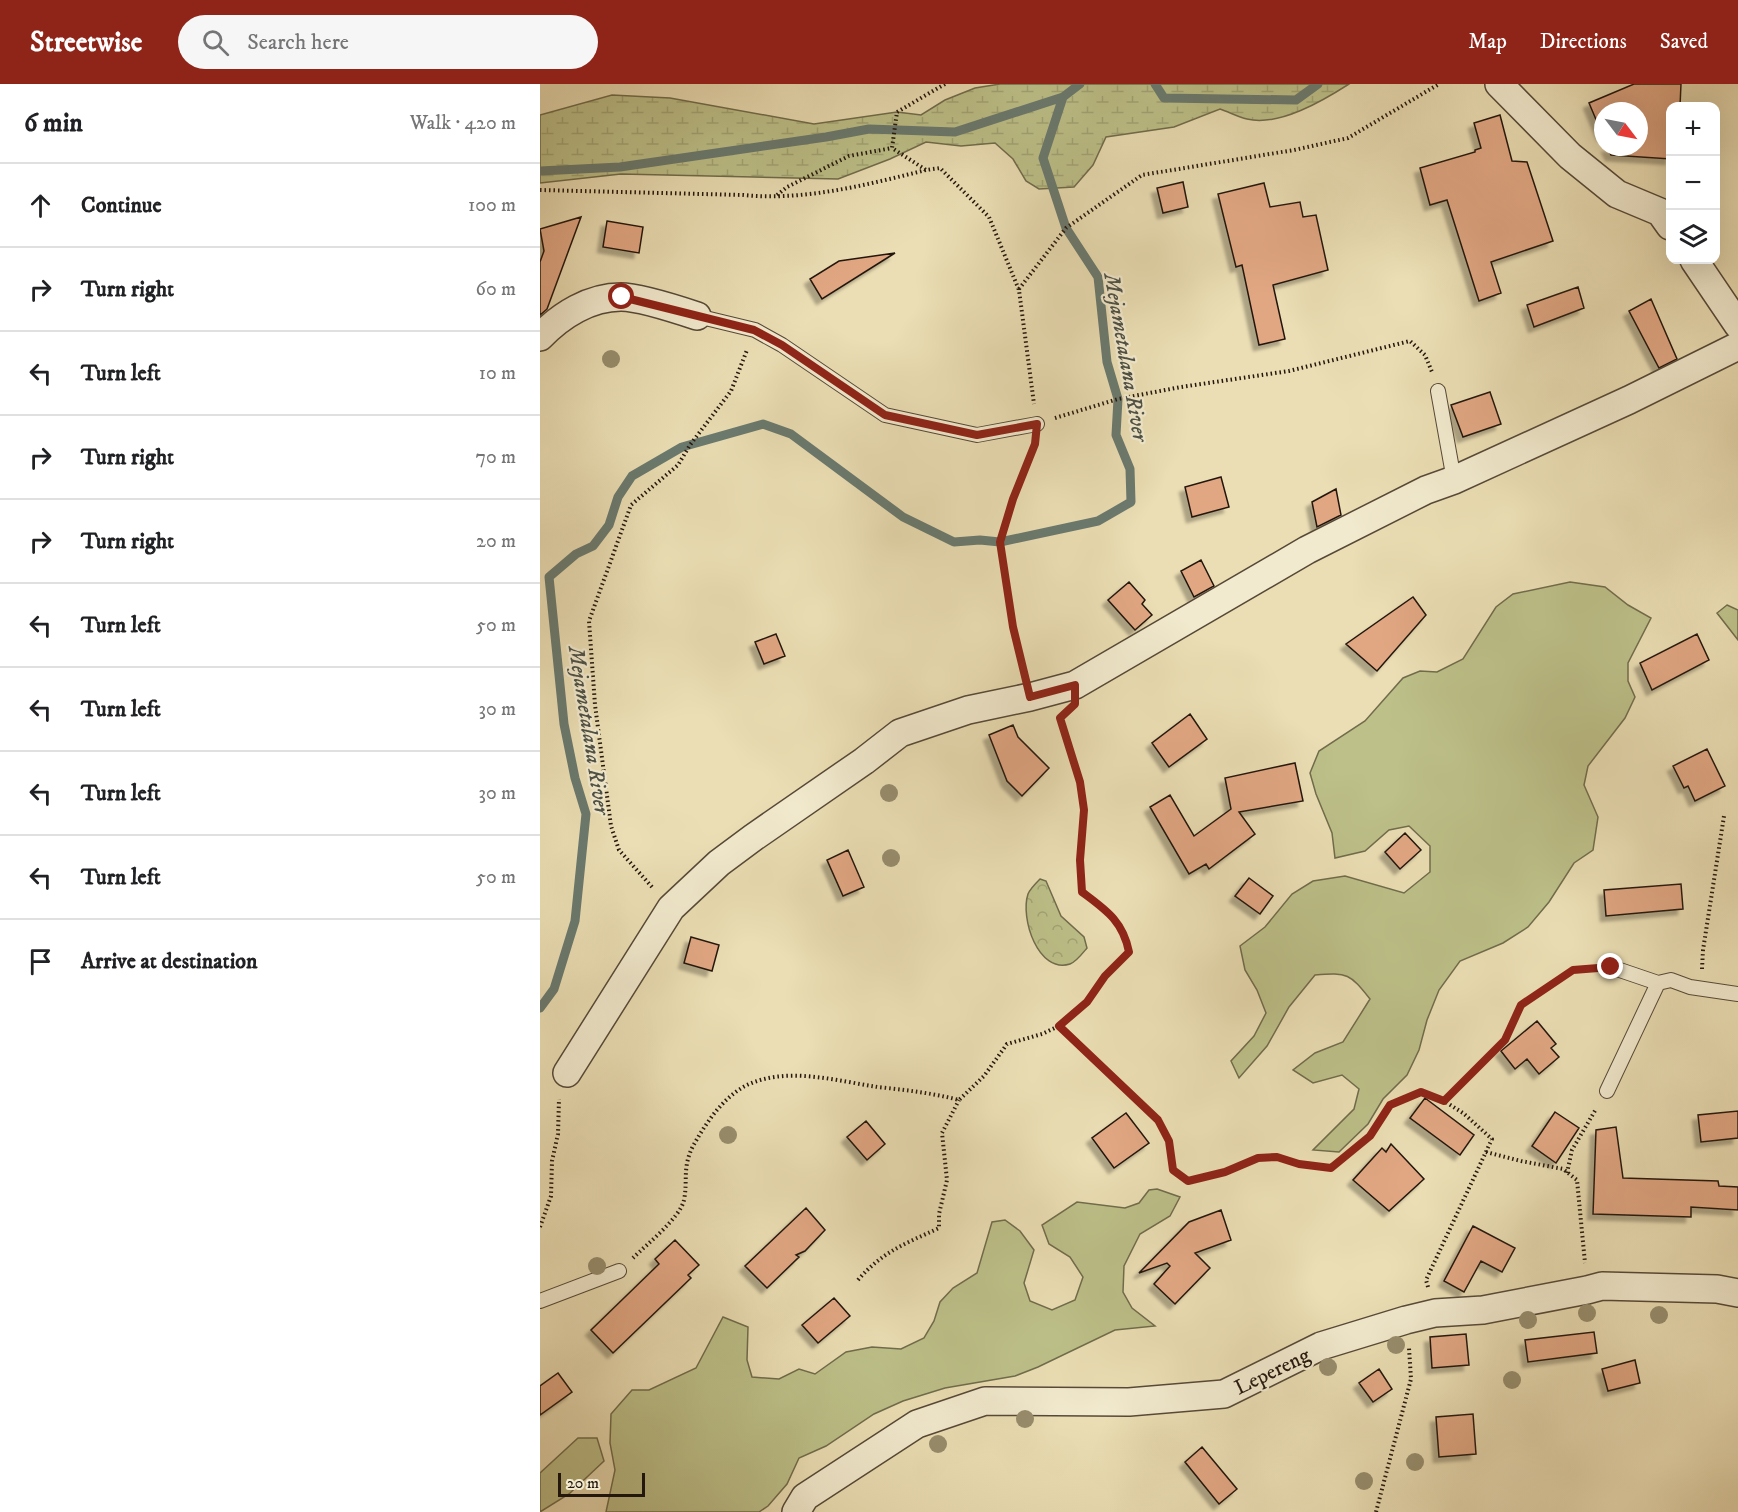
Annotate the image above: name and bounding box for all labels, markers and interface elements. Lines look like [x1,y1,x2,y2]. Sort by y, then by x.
search box [178,15,598,69]
text: Streetwise [30,25,142,60]
icon: search [199,26,232,59]
text: Search here [247,29,349,56]
text: Map [1468,29,1507,55]
text: Directions [1540,29,1627,55]
text: Saved [1660,29,1708,55]
north arrow [1594,102,1648,156]
map controls [1666,102,1720,264]
button: + [1666,102,1720,156]
text: 6 min [24,107,83,140]
text: Walk · 420 m [410,111,516,136]
button: − [1666,156,1720,210]
icon: ahead [24,189,57,222]
text: Continue [81,192,162,219]
text: 100 m [468,193,516,218]
button: layers [1666,210,1720,264]
water label: Mejametalana River [1097,269,1154,446]
icon: right [24,273,57,306]
text: Turn right [81,276,174,303]
text: 60 m [476,277,516,302]
route start [608,283,634,309]
icon: left [24,357,57,390]
text: Turn left [81,360,161,387]
text: 10 m [479,361,516,386]
icon: right [24,441,57,474]
text: Turn right [81,444,174,471]
text: 70 m [475,445,516,470]
icon: right [24,525,57,558]
text: Turn right [81,528,174,555]
text: 20 m [476,529,516,554]
icon: left [24,609,57,642]
text: Turn left [81,612,161,639]
text: 50 m [476,613,516,638]
water label: Mejametalana River [562,642,616,819]
icon: left [24,693,57,726]
text: Turn left [81,696,161,723]
text: 30 m [478,697,516,722]
icon: left [24,777,57,810]
text: Turn left [81,780,161,807]
text: 30 m [478,781,516,806]
icon: left [24,861,57,894]
text: Turn left [81,864,161,891]
text: 50 m [476,865,516,890]
icon: arrive [24,945,57,978]
text: Arrive at destination [81,948,258,975]
route end [1597,953,1623,979]
street label: Lepereng [1230,1342,1315,1401]
scale bar [558,1470,645,1498]
text: 20 m [567,1473,599,1493]

